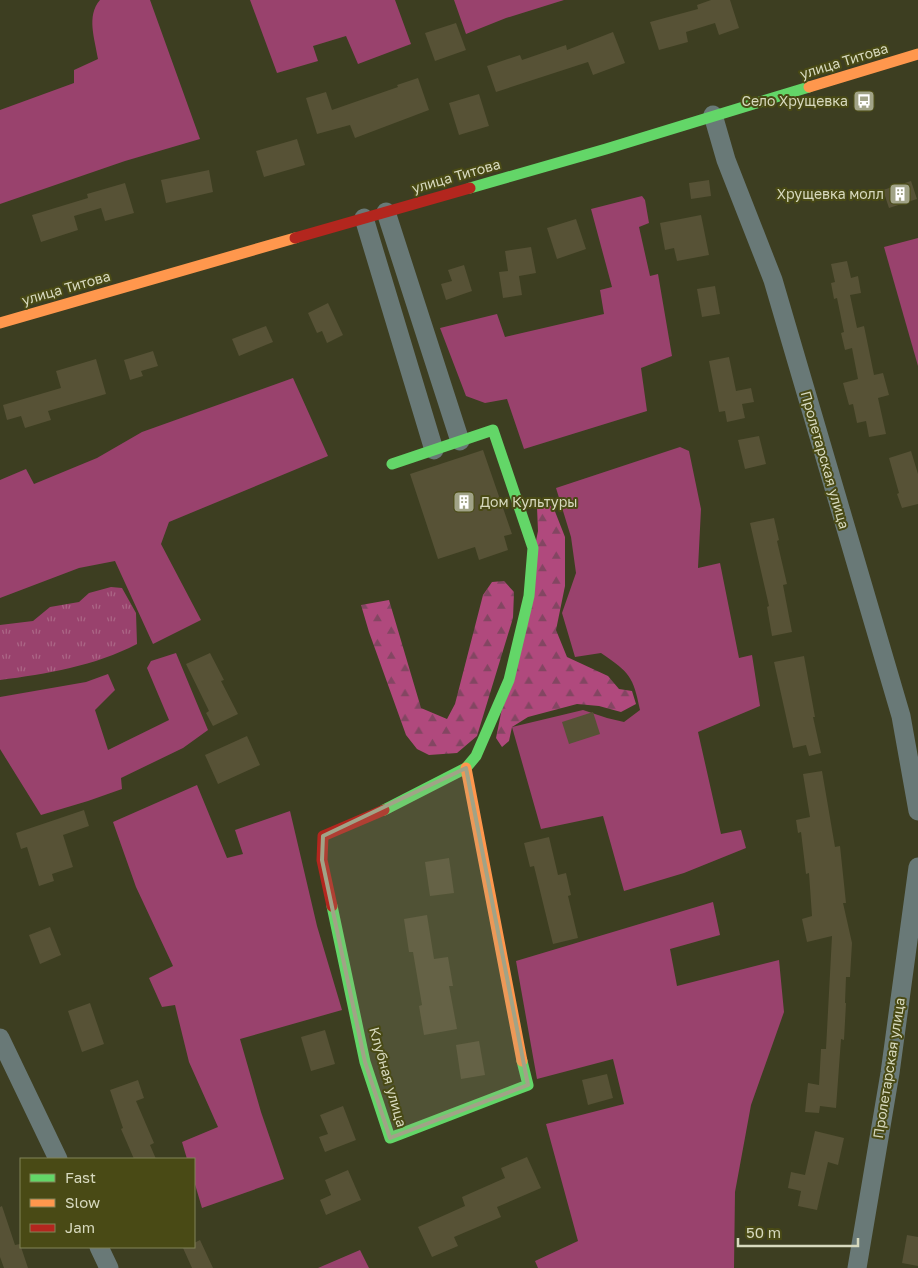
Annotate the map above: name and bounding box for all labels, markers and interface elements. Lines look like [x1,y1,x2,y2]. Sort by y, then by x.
street label: улица Титова [798,39,890,82]
bus stop icon: Село Хрущевка [852,89,876,113]
place label: Село Хрущевка [741,92,848,109]
street label: улица Титова [410,155,502,196]
building icon: Хрущевка молл [888,182,912,206]
place label: Хрущевка молл [777,185,884,202]
street label: улица Титова [20,267,112,308]
street label: Пролетарская улица [798,389,853,531]
building icon: Дом Культуры [452,490,476,514]
place label: Дом Культуры [480,493,578,510]
street label: Пролетарская улица [869,996,908,1140]
street label: Клубная улица [366,1025,411,1129]
legend [20,1158,195,1248]
text: Fast [65,1168,96,1186]
text: Slow [65,1193,100,1211]
scale bar [738,1216,858,1248]
text: Jam [65,1218,95,1236]
text: 50 m [746,1223,781,1241]

